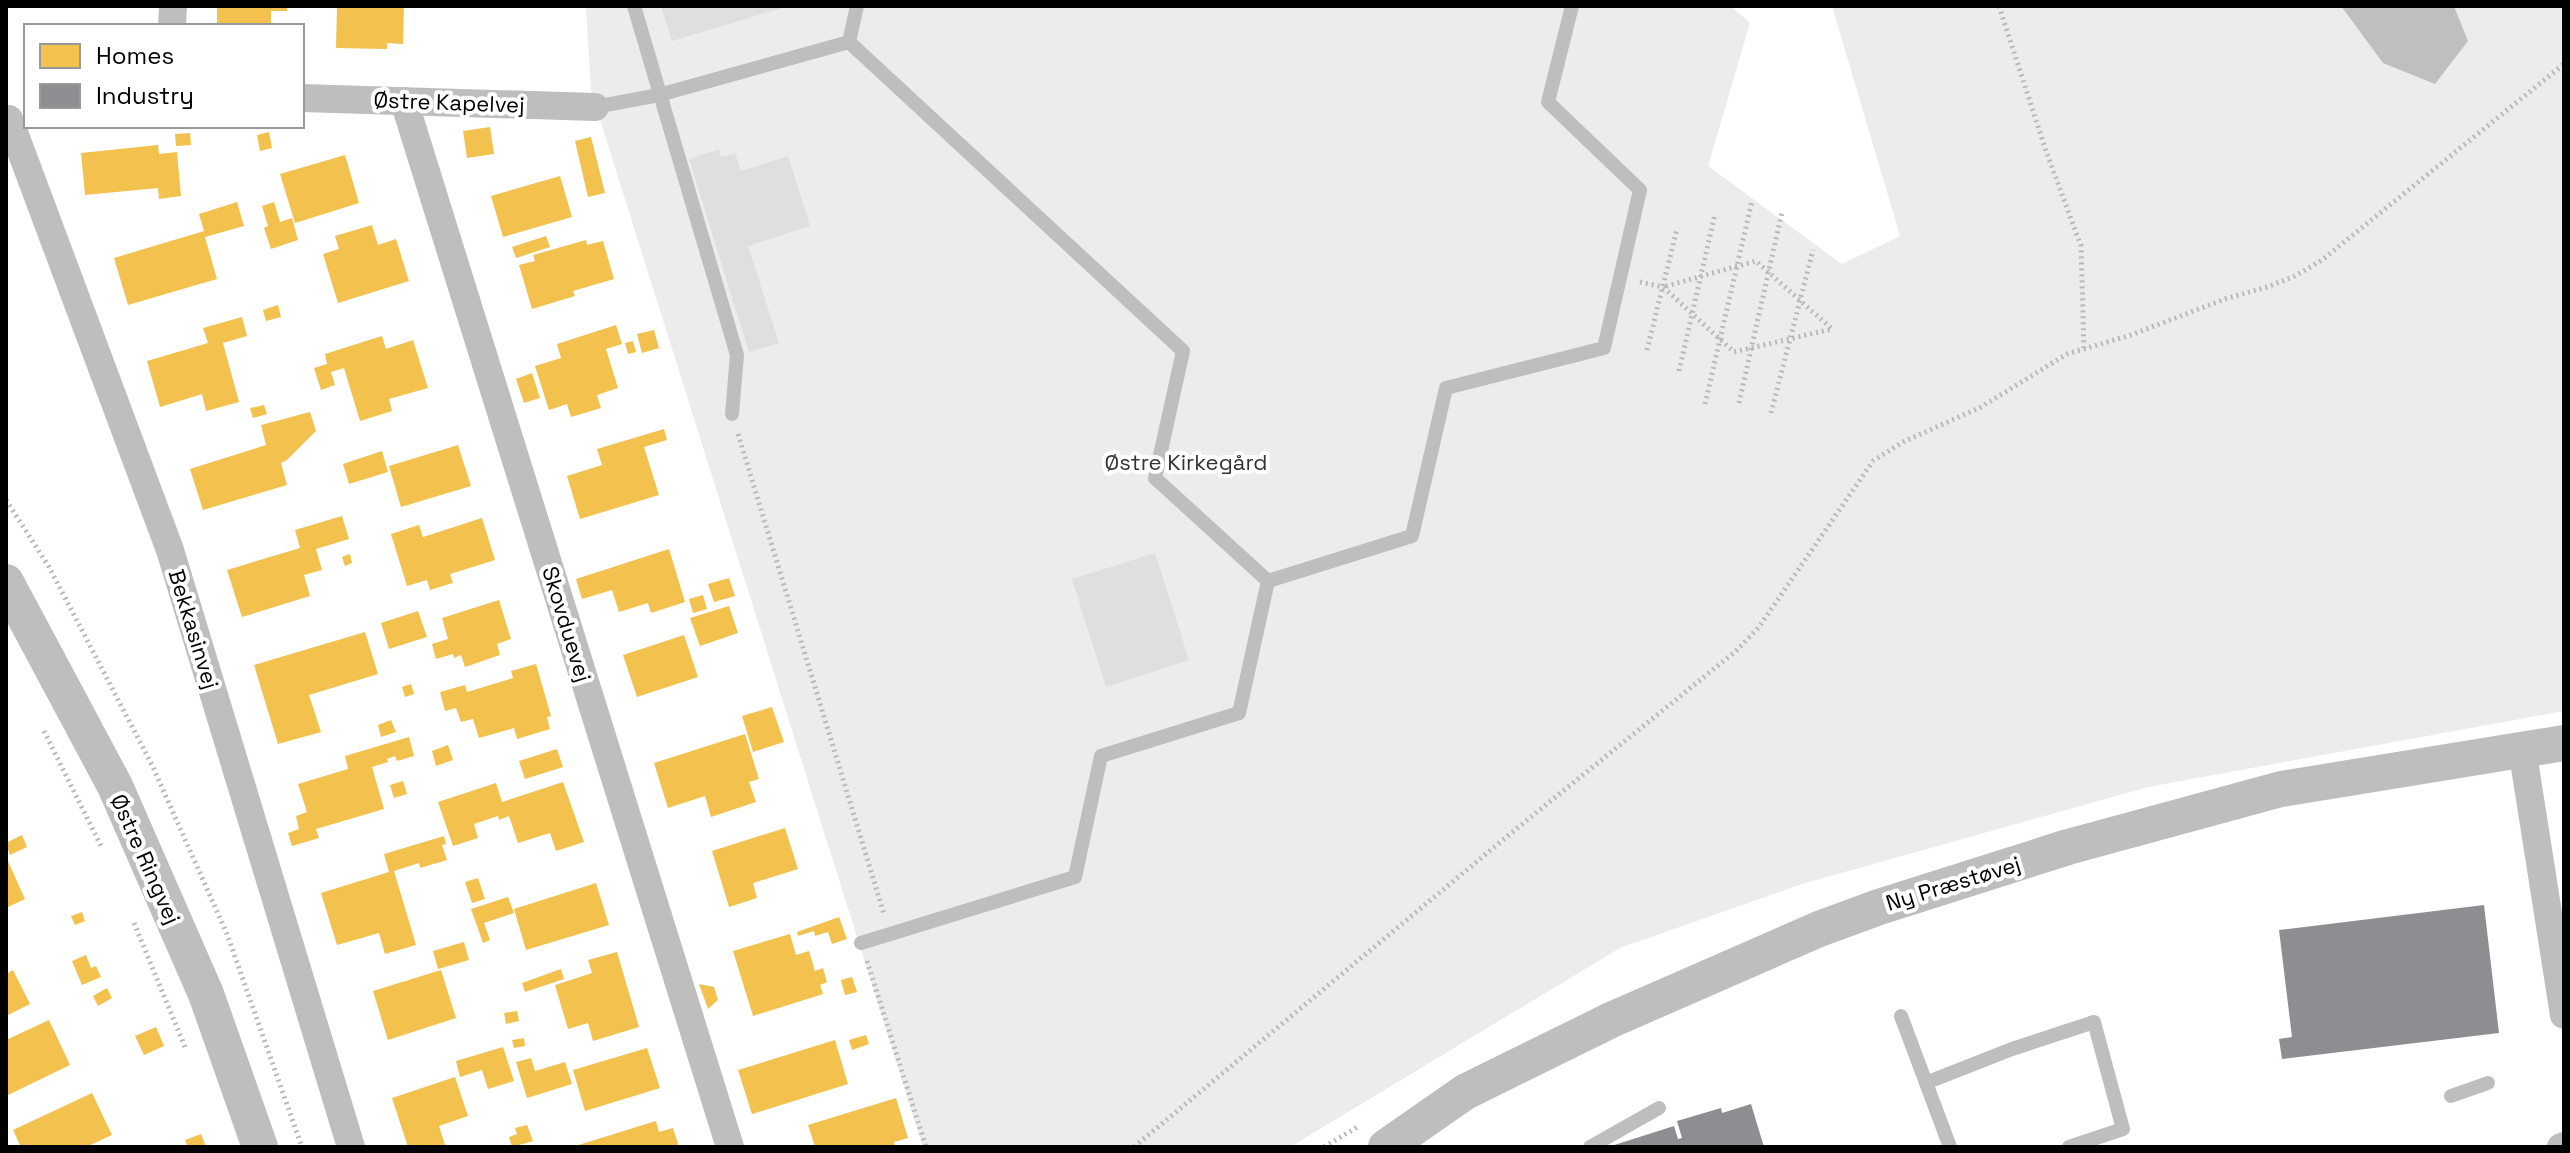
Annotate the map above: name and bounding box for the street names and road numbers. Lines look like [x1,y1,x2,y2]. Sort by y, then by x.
street label: Østre Kapelvej [373,85,525,119]
street label: Skovduevej [536,563,598,685]
street label: Bekkasinvej [163,566,225,692]
street label: Østre Ringvej [105,790,187,928]
street label: Ny Præstøvej [1882,849,2024,917]

